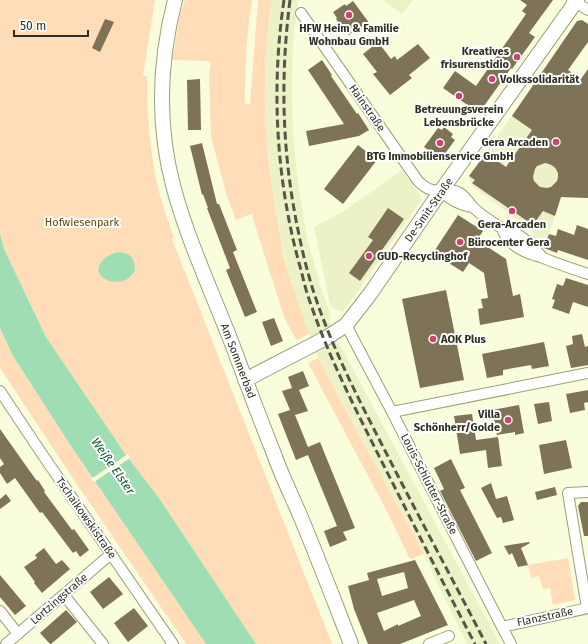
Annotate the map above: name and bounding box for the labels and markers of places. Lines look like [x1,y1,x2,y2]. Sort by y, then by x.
marker: HFW Heim & Familie Wohnbau GmbH [344,10,354,20]
place label: HFW Heim & Familie Wohnbau GmbH [299,22,399,48]
place label: Kreatives frisurenstidio [441,45,510,71]
marker: Kreatives frisurenstidio [512,52,522,62]
place label: Volkssolidarität [499,73,580,86]
marker: Volkssolidarität [487,74,497,84]
marker: Betreuungsverein Lebensbrücke [454,91,464,101]
place label: Betreuungsverein Lebensbrücke [415,103,503,129]
place label: Gera Arcaden [481,136,548,149]
marker: Gera Arcaden [551,137,561,147]
marker: BTG Immobilienservice GmbH [435,138,445,148]
place label: BTG Immobilienservice GmbH [366,150,514,163]
marker: Gera-Arcaden [507,206,517,216]
place label: Gera-Arcaden [478,218,546,231]
place label: Bürocenter Gera [468,236,549,249]
marker: Bürocenter Gera [455,237,465,247]
place label: GUD-Recyclinghof [377,250,468,263]
marker: GUD-Recyclinghof [364,251,374,261]
place label: AOK Plus [440,333,487,346]
marker: AOK Plus [428,334,438,344]
place label: Villa Schönherr/Golde [414,408,500,434]
marker: Villa Schönherr/Golde [503,415,513,425]

